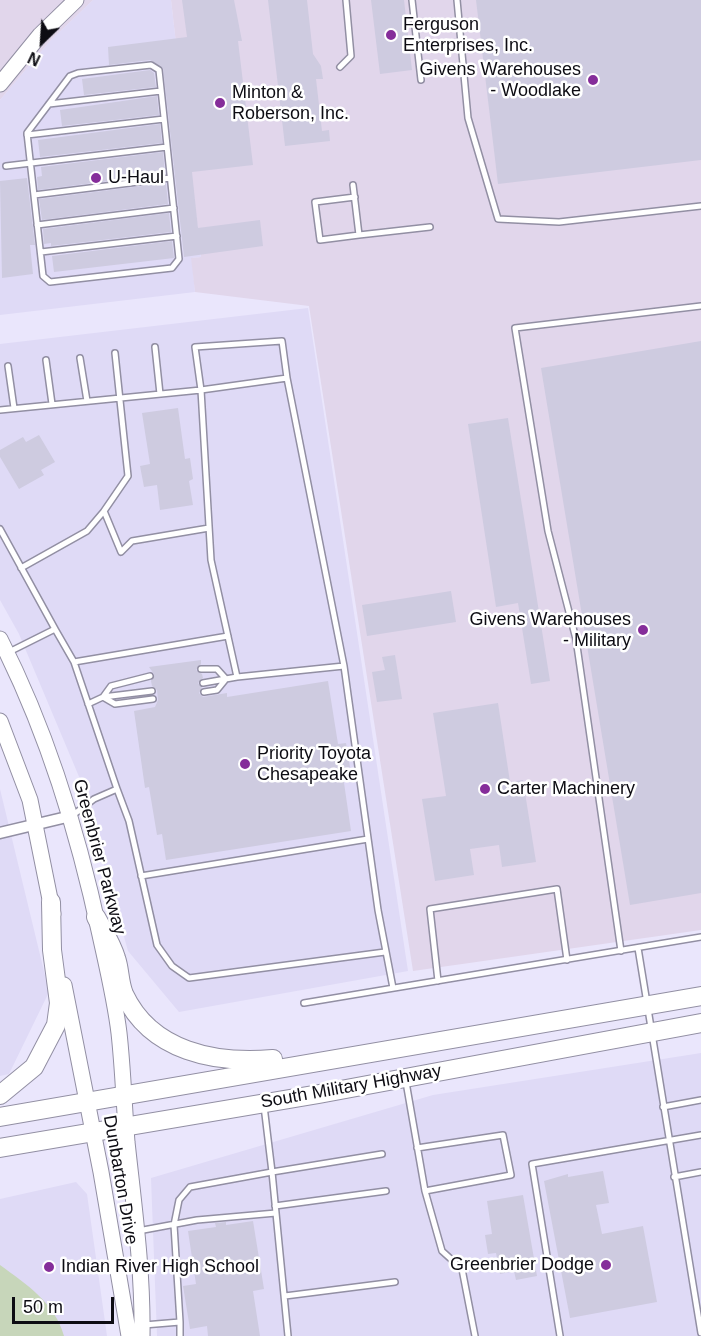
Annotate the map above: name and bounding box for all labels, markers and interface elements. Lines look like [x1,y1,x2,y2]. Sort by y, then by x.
north arrow [12,12,72,72]
place label: Ferguson Enterprises, Inc. [403,14,533,57]
marker: Ferguson Enterprises, Inc. [384,28,398,42]
text: N [25,49,43,69]
place label: Givens Warehouses - Woodlake [420,59,581,101]
marker: Givens Warehouses - Woodlake [586,73,600,87]
place label: Minton & Roberson, Inc. [232,82,349,124]
marker: Minton & Roberson, Inc. [213,96,227,110]
place label: U-Haul [108,167,164,189]
marker: U-Haul [89,171,103,185]
place label: Givens Warehouses - Military [470,609,631,652]
marker: Givens Warehouses - Military [636,623,650,637]
place label: Priority Toyota Chesapeake [257,743,371,786]
marker: Priority Toyota Chesapeake [238,757,252,771]
street label: Greenbrier Parkway [68,777,130,937]
place label: Carter Machinery [497,778,635,800]
marker: Carter Machinery [478,782,492,796]
street label: South Military Highway [259,1060,443,1114]
street label: Dunbarton Drive [98,1114,142,1246]
place label: Greenbrier Dodge [450,1254,594,1276]
place label: Indian River High School [61,1256,259,1278]
marker: Greenbrier Dodge [599,1258,613,1272]
marker: Indian River High School [42,1260,56,1274]
scale bar [15,1285,117,1323]
text: 50 m [23,1297,63,1317]

